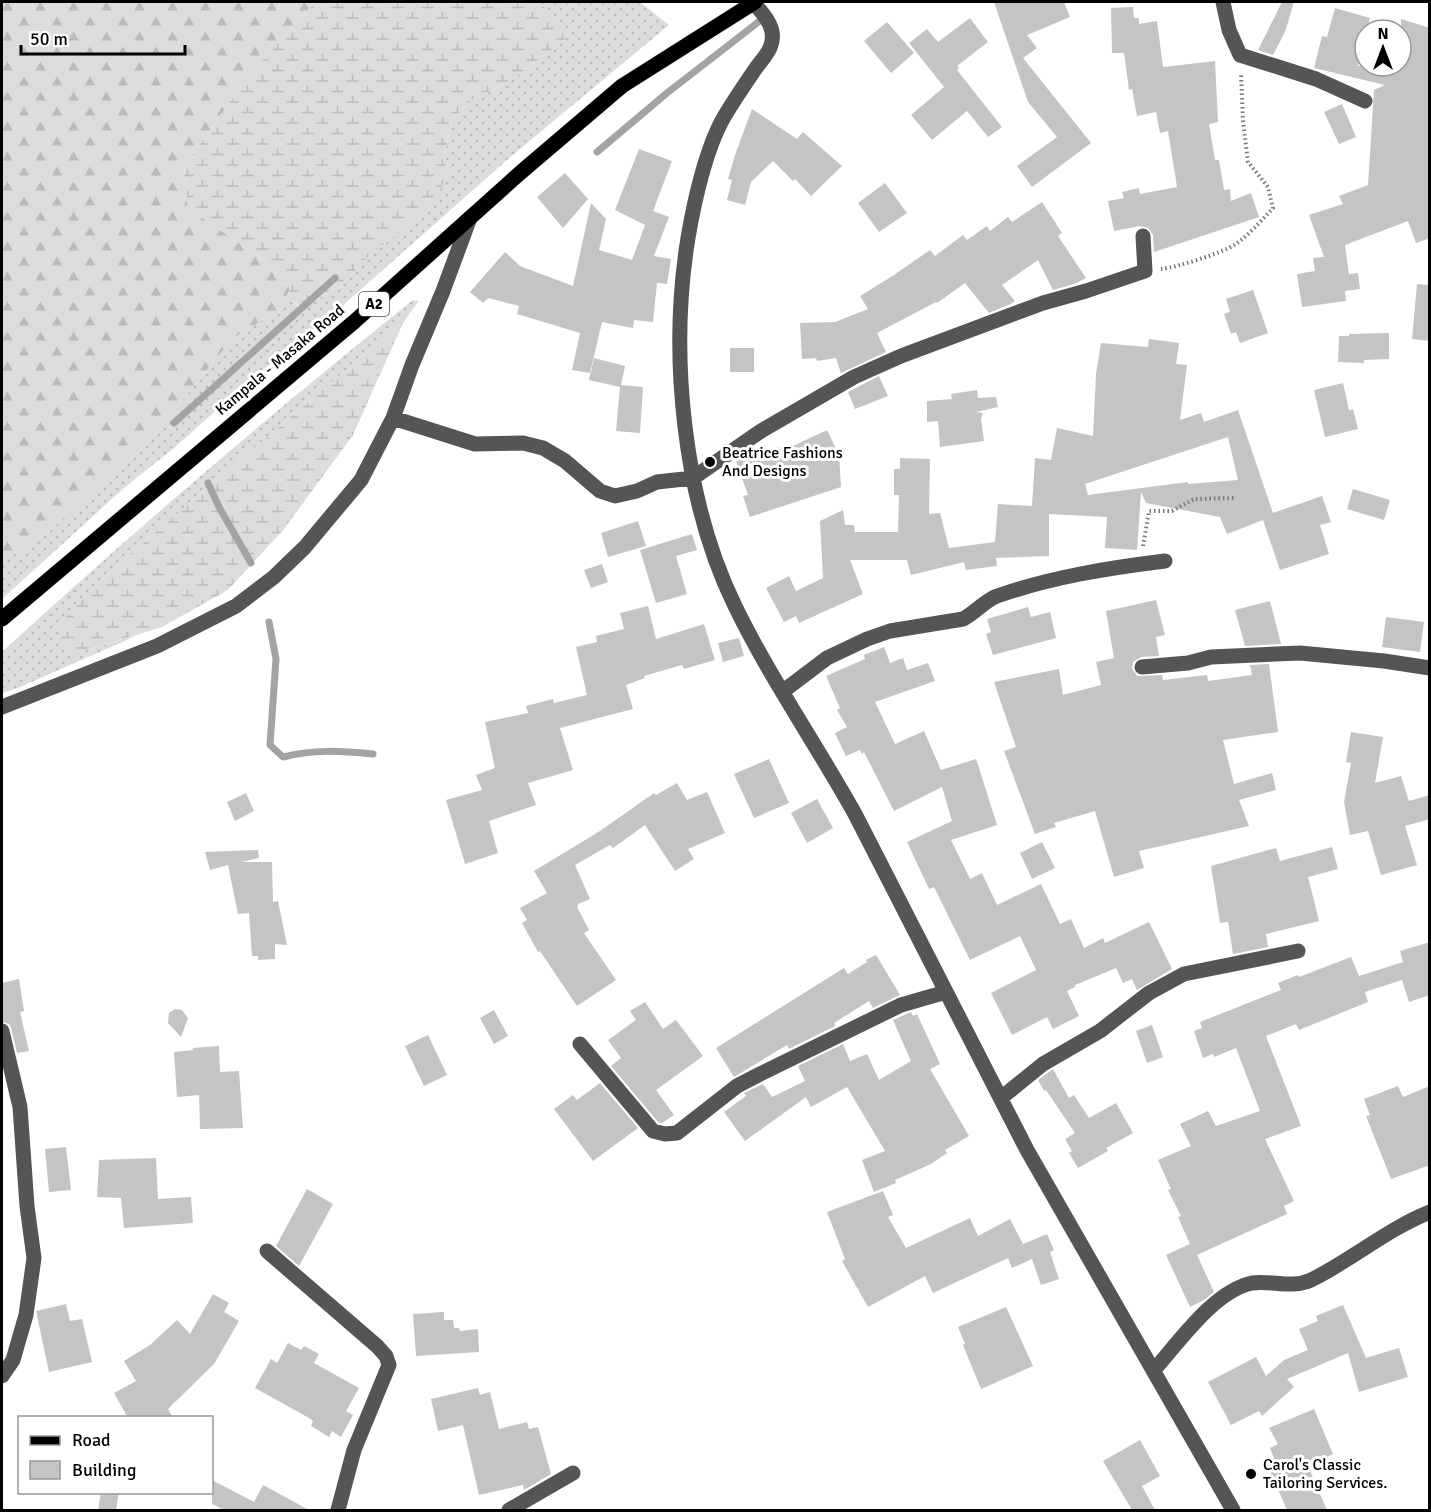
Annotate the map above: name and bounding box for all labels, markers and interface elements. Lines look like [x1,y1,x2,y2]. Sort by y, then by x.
scale bar [21,18,184,56]
north arrow [1353,18,1413,78]
text: N [1377,24,1389,44]
text: 50 m [30,28,68,50]
road number: A2 [359,292,389,316]
street label: Kampala - Masaka Road [211,300,349,420]
place label: Beatrice Fashions And Designs [722,443,843,481]
marker: Beatrice Fashions And Designs [703,455,717,469]
legend [18,1416,213,1494]
text: Road [72,1429,111,1451]
place label: Carol's Classic Tailoring Services. [1263,1455,1388,1493]
text: Building [72,1459,136,1481]
marker: Carol's Classic Tailoring Services. [1244,1467,1258,1481]

